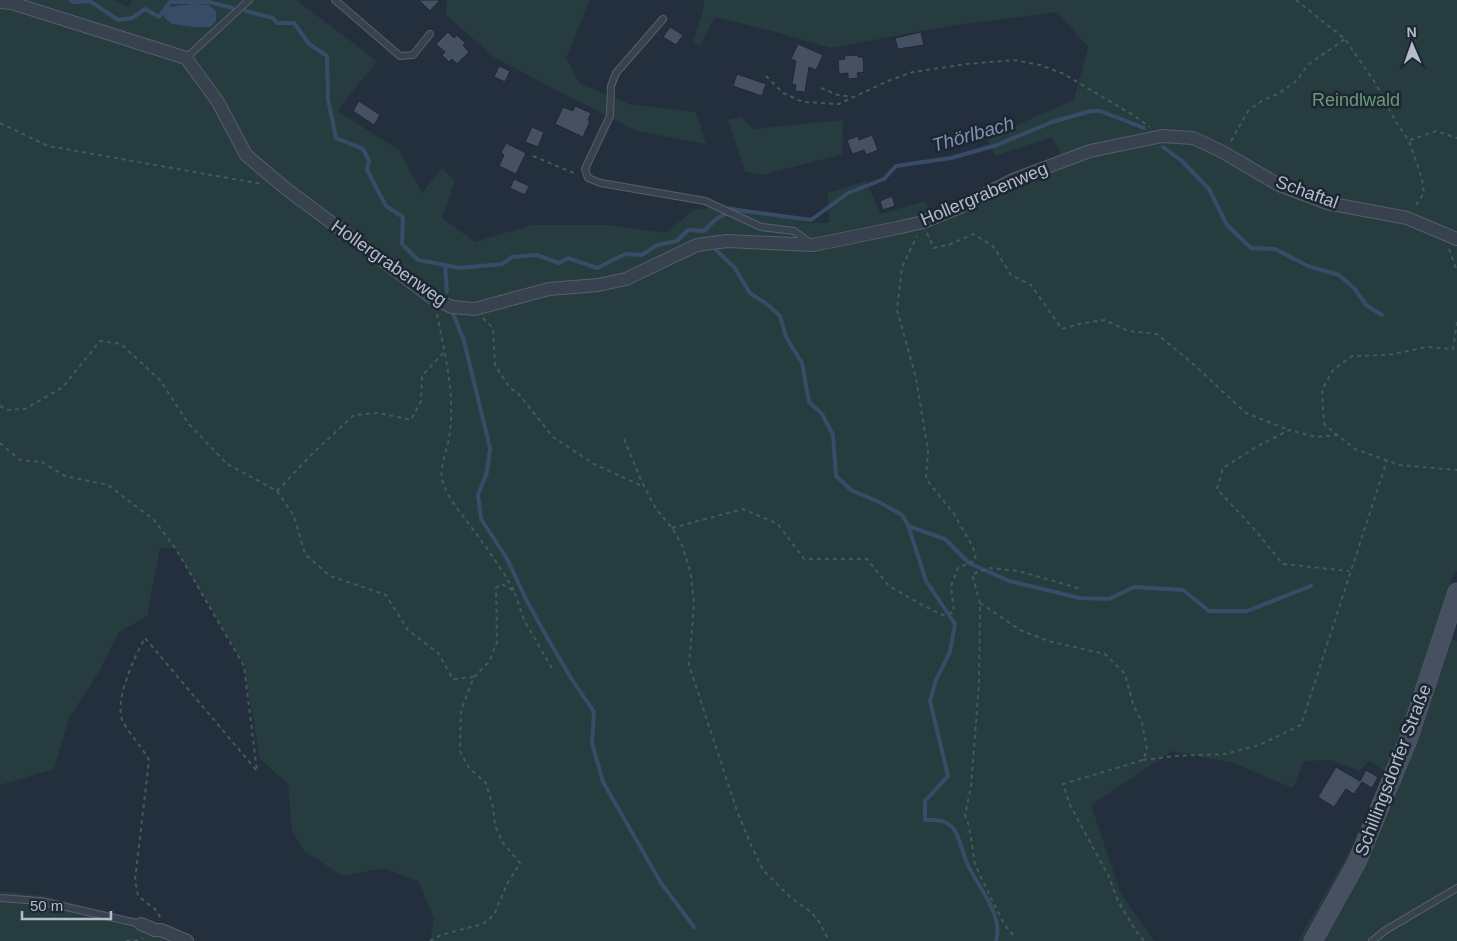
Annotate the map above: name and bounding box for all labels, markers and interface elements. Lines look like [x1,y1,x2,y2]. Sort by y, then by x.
north arrow [1387,20,1437,70]
text: N [1406,24,1417,40]
park label: Reindlwald [1312,90,1400,110]
water label: Thörlbach [929,112,1017,156]
street label: Hollergrabenweg [917,158,1051,230]
street label: Schaftal [1273,171,1341,213]
street label: Hollergrabenweg [328,216,450,310]
street label: Schillingsdorfer Straße [1351,681,1435,859]
scale bar [22,888,111,920]
text: 50 m [30,897,63,914]

